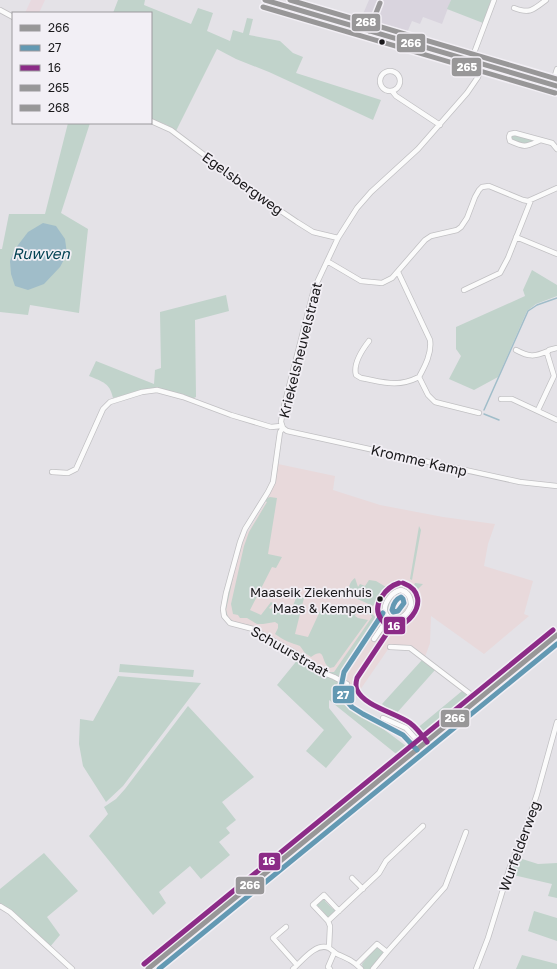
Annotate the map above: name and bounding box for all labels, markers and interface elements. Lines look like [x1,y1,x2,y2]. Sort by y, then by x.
legend [12,12,152,124]
line badge: 268 [351,13,381,32]
text: 268 [356,15,376,28]
text: 266 [48,20,69,35]
line badge: 266 [396,33,426,53]
text: 266 [401,36,421,49]
unlabelled marker [377,37,387,47]
text: 27 [48,40,61,55]
line badge: 265 [451,57,482,77]
text: 16 [48,60,61,75]
text: 265 [457,60,477,73]
text: 265 [48,80,69,95]
text: 268 [48,100,70,115]
street label: Egelsbergweg [199,148,287,218]
water label: Ruwven [12,244,70,262]
street label: Kriekelsheuvelstraat [275,280,325,420]
street label: Kromme Kamp [369,441,469,479]
place label: Maaseik Ziekenhuis Maas & Kempen [250,584,372,616]
marker: Maaseik Ziekenhuis Maas & Kempen [375,594,385,604]
line badge: 16 [383,616,406,635]
text: 16 [388,619,400,632]
street label: Schuurstraat [248,622,332,680]
line badge: 27 [332,685,355,704]
text: 27 [337,688,349,701]
line badge: 266 [440,709,470,728]
text: 266 [445,711,465,724]
street label: Wurfelderweg [495,798,543,894]
line badge: 16 [258,852,281,871]
text: 16 [263,854,275,867]
line badge: 266 [235,876,265,895]
text: 266 [240,878,260,891]

